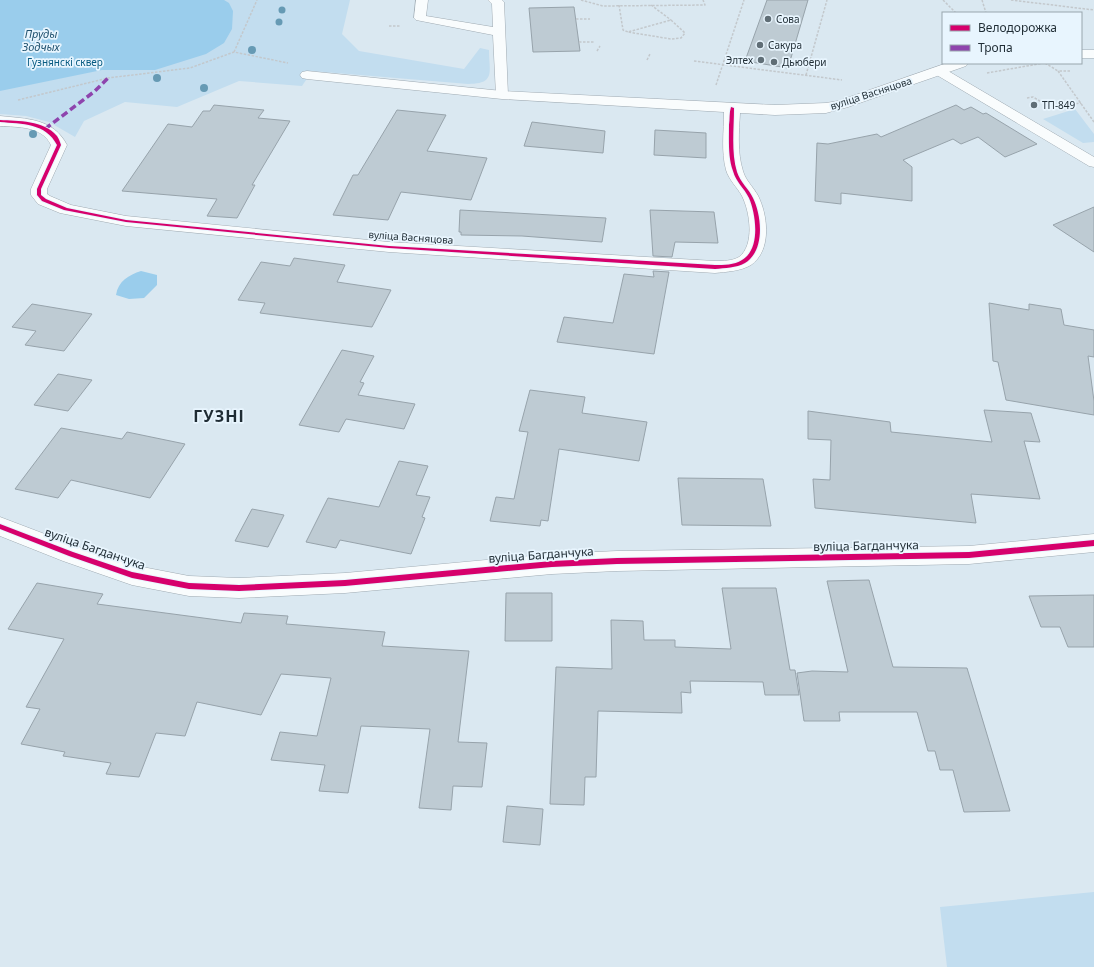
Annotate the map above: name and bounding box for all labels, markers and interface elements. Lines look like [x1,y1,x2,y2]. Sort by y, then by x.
place label: Сова [776,12,800,26]
legend [942,12,1082,64]
marker: Сова [763,14,773,24]
text: Велодорожка [978,19,1057,36]
water label: Пруды Зодчых [21,26,61,54]
place label: Сакура [768,38,802,52]
text: Тропа [978,39,1013,56]
marker: Сакура [755,40,765,50]
place label: Элтех [726,53,754,67]
park label: Гузнянскі сквер [27,55,103,69]
marker: Элтех [756,55,766,65]
place label: Дьюбери [782,55,827,69]
marker: Дьюбери [769,57,779,67]
street label: вуліца Васняцова [828,73,914,113]
place label: ТП-849 [1042,98,1076,112]
marker: ТП-849 [1029,100,1039,110]
street label: вуліца Васняцова [368,227,454,247]
district label: ГУЗНІ [193,405,245,427]
street label: вуліца Багданчука [42,523,148,574]
street label: вуліца Багданчука [813,536,919,555]
street label: вуліца Багданчука [488,542,594,567]

